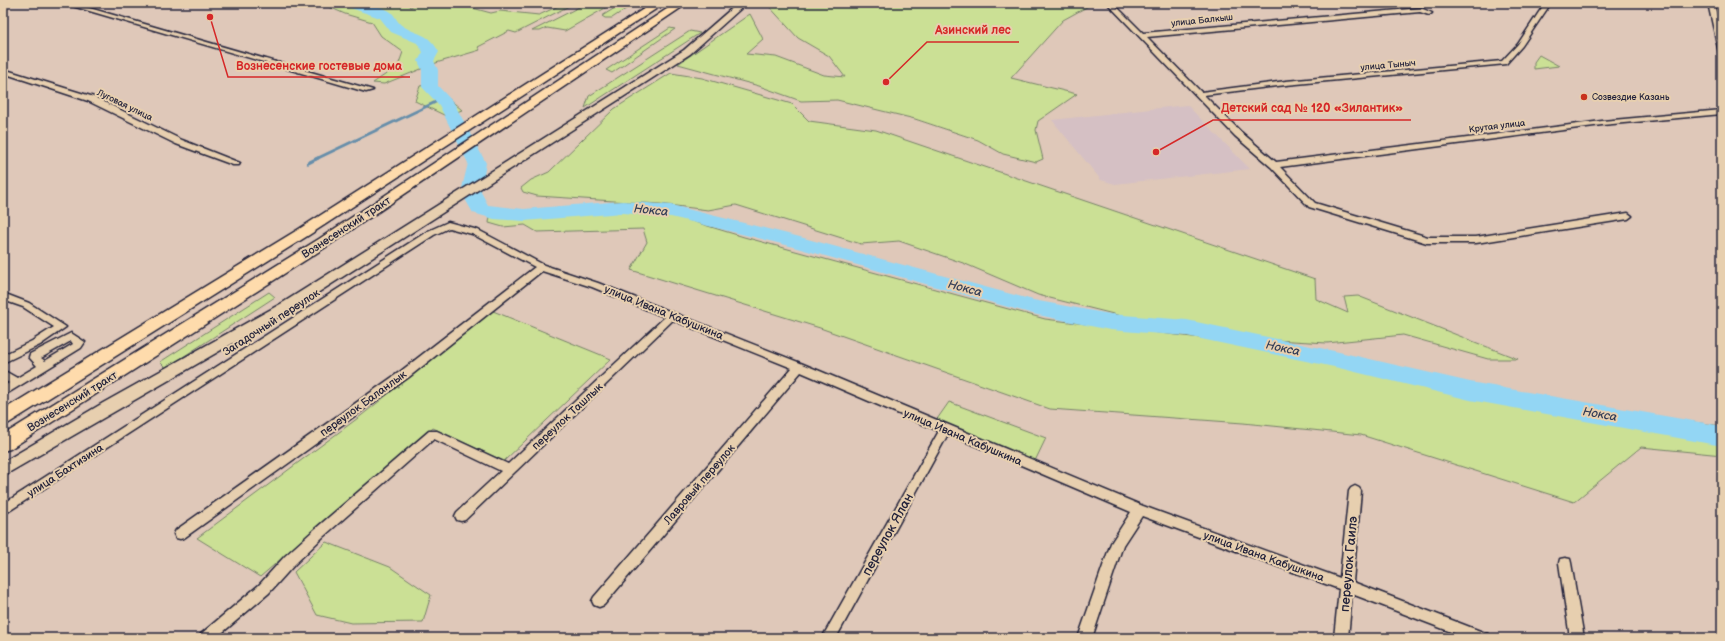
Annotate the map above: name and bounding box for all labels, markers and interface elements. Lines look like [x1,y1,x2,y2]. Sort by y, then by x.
street label: улица Балкыш [1171,12,1234,29]
callout: Азинский лес [927,18,1019,42]
text: Азинский лес [934,23,1011,38]
callout: Вознесенские гостевые дома [228,53,410,77]
street label: улица Тыныч [1360,58,1416,73]
text: Вознесенские гостевые дома [236,59,403,74]
street label: Луговая улица [94,87,155,124]
marker: Созвездие Казань [1579,92,1589,102]
place label: Созвездие Казань [1592,92,1670,103]
callout: Детский сад № 120 «Зилантик» [1213,96,1411,120]
text: Детский сад № 120 «Зилантик» [1221,101,1403,116]
street label: Крутая улица [1468,118,1527,135]
street label: Вознесенский тракт [299,194,393,261]
water label: Нокса [633,201,669,220]
water label: Нокса [946,277,984,300]
street label: улица Ивана Кабушкина [602,283,726,343]
street label: Загадочный переулок [220,286,322,359]
water label: Нокса [1264,338,1301,359]
street label: переулок Баланлык [317,368,409,439]
street label: Вознесенский тракт [25,369,120,434]
street label: переулок Ташлык [529,380,606,453]
water label: Нокса [1582,404,1618,425]
street label: улица Ивана Кабушкина [902,407,1024,469]
street label: улица Бахтизина [25,441,106,500]
street label: Лавровый переулок [660,442,738,528]
street label: переулок Ялан [859,491,917,578]
street label: переулок Гаилэ [1337,515,1361,613]
street label: улица Ивана Кабушкина [1202,529,1326,585]

